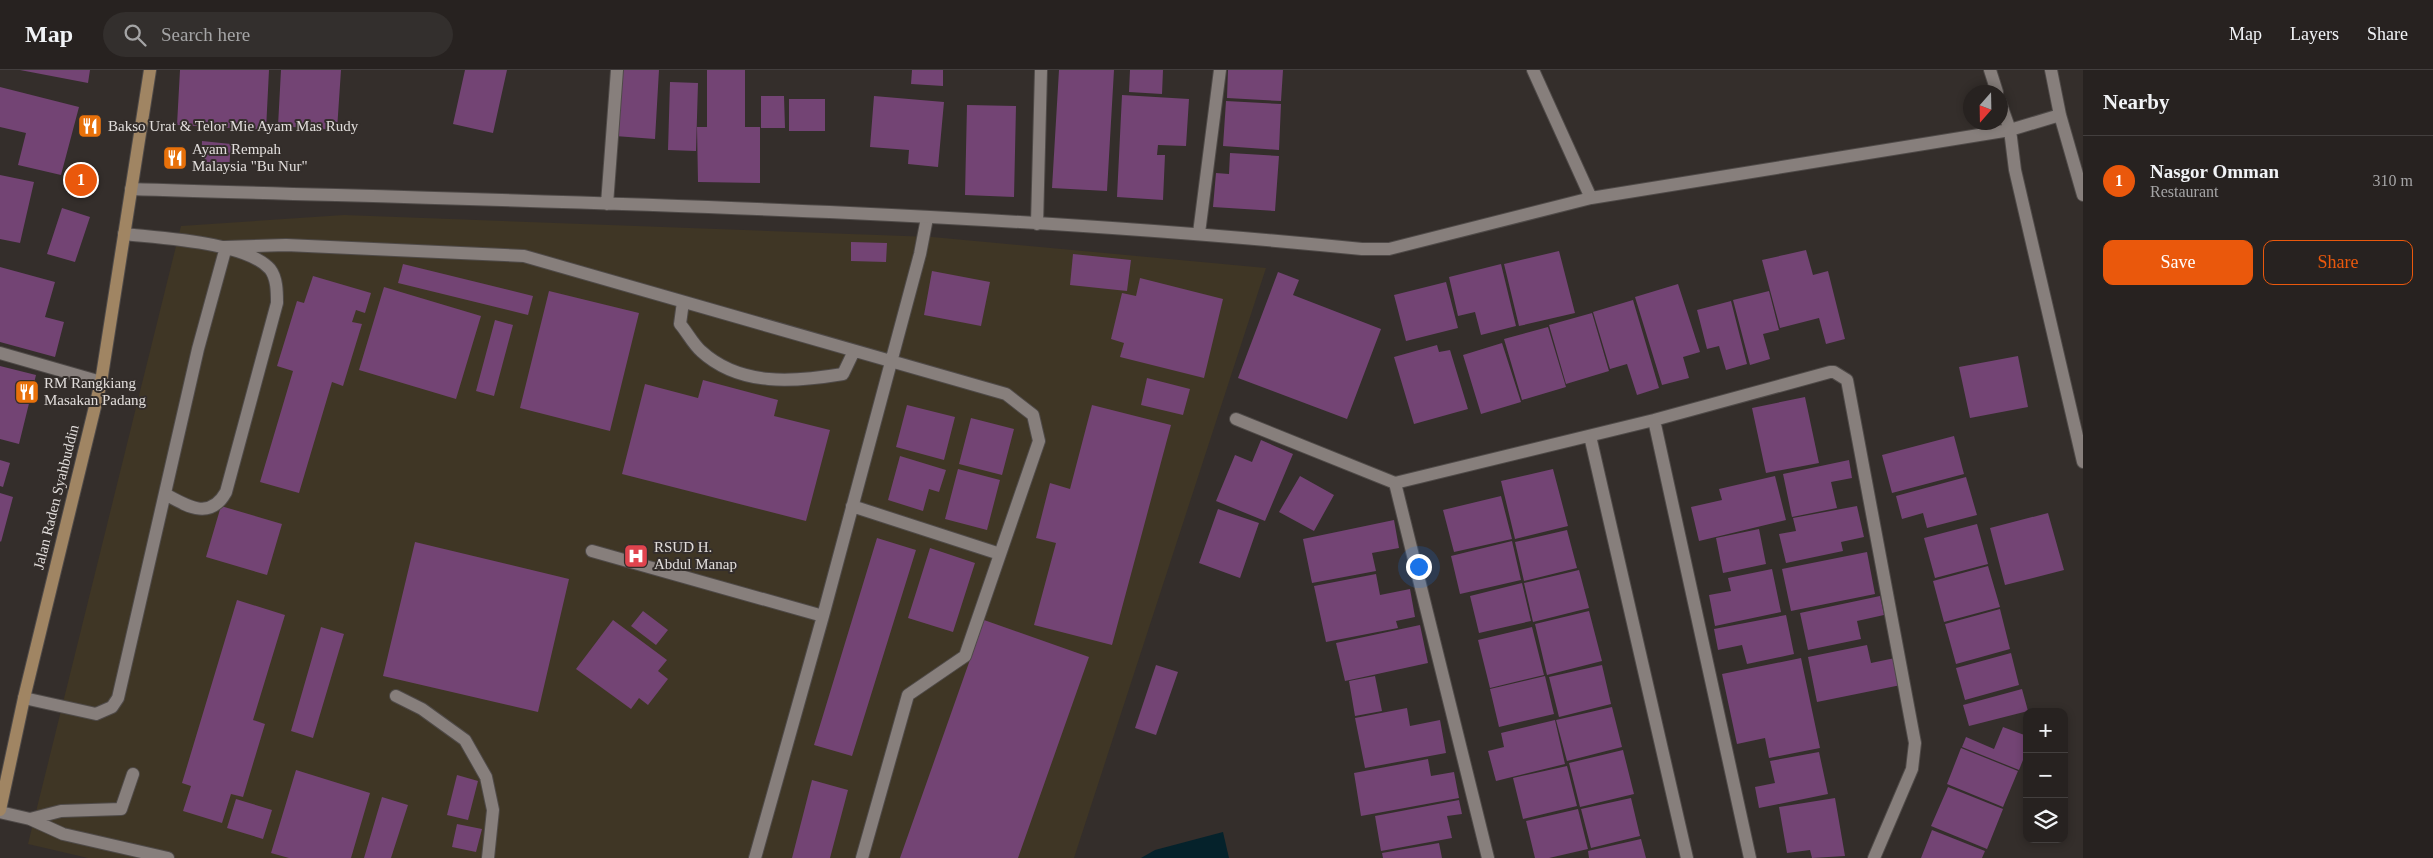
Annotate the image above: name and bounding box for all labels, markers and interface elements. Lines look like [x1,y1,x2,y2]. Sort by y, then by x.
search box [103,12,453,57]
text: Map [25,21,73,47]
icon: search [121,21,149,49]
text: Search here [161,24,250,45]
text: Map [2229,24,2262,44]
text: Layers [2290,24,2339,44]
text: Share [2367,24,2408,44]
north arrow [1963,85,2008,130]
text: Nearby [2103,90,2170,114]
restaurant icon: Bakso Urat & Telor Mie Ayam Mas Rudy [77,113,103,139]
place label: Bakso Urat & Telor Mie Ayam Mas Rudy [108,118,359,134]
place label: Ayam Rempah Malaysia "Bu Nur" [192,141,308,174]
restaurant icon: Ayam Rempah Malaysia "Bu Nur" [162,145,188,171]
pin: 1 [65,161,97,199]
text: Nasgor Omman [2150,161,2279,182]
text: 1 [2115,172,2123,189]
text: 310 m [2373,172,2413,189]
text: Restaurant [2150,183,2218,200]
button: Save [2103,240,2253,285]
button: Share [2263,240,2413,285]
place label: RM Rangkiang Masakan Padang [44,375,147,408]
restaurant icon: RM Rangkiang Masakan Padang [14,379,40,405]
street label: Jalan Raden Syahbuddin [30,423,82,571]
place label: RSUD H. Abdul Manap [654,539,737,572]
hospital icon: RSUD H. Abdul Manap [623,543,649,569]
your location [1406,554,1432,580]
map controls [2023,708,2068,843]
button: + [2023,708,2068,753]
button: − [2023,753,2068,798]
button: layers [2023,798,2068,843]

